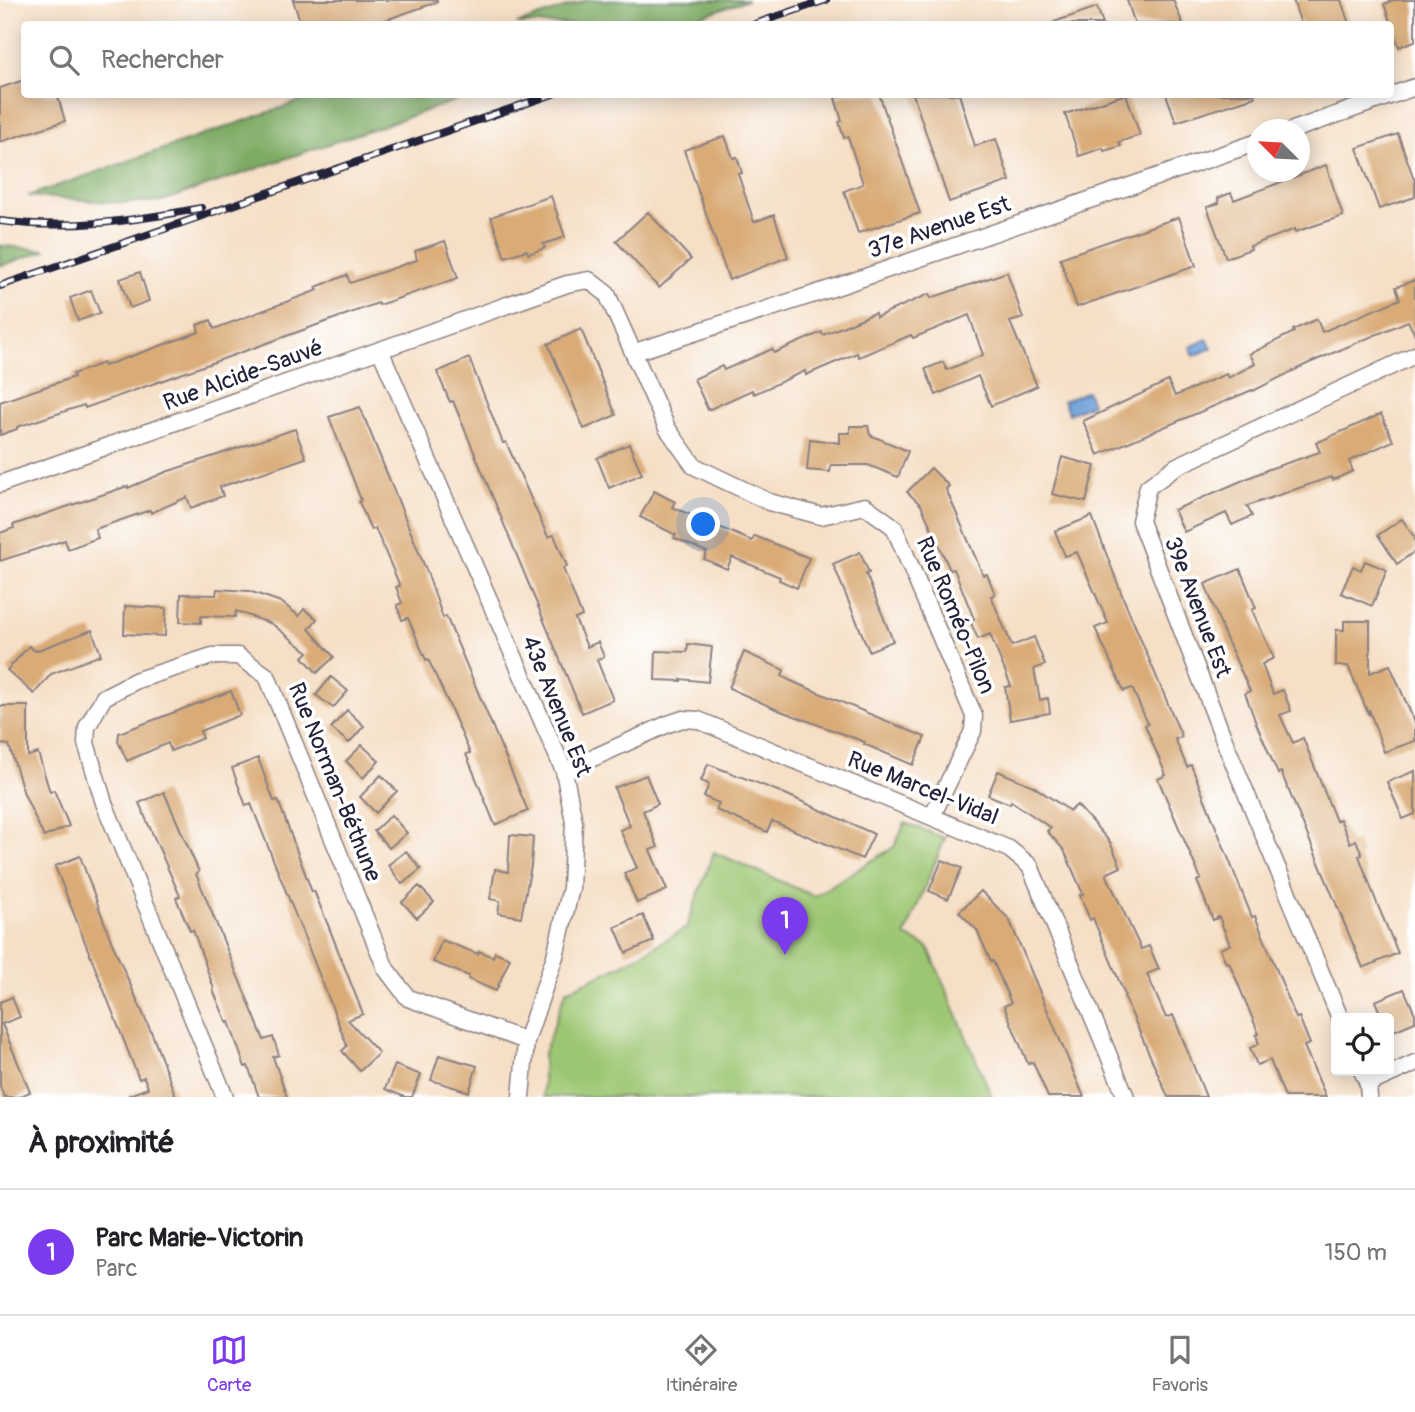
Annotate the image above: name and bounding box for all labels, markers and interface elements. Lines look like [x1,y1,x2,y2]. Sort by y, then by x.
search box [21,21,1394,98]
icon: search [45,41,83,79]
text: Rechercher [101,44,224,76]
north arrow [1247,119,1310,182]
street label: 37e Avenue Est [864,189,1015,265]
street label: Rue Alcide-Sauvé [159,333,327,417]
your location [686,507,720,541]
street label: Rue Roméo-Pilon [910,532,1002,698]
street label: 39e Avenue Est [1158,533,1238,682]
street label: 43e Avenue Est [516,631,599,782]
street label: Rue Norman-Béthune [282,678,388,886]
street label: Rue Marcel-Vidal [843,745,1003,831]
pin: 1 [762,897,808,955]
map controls [1331,1013,1394,1076]
button: locate [1331,1013,1394,1076]
text: À proximité [28,1124,174,1161]
text: Parc Marie-Victorin [95,1222,303,1254]
text: 1 [47,1238,56,1267]
text: 150 m [1324,1238,1387,1267]
text: Parc [95,1254,137,1283]
tab: Carte [207,1331,251,1397]
tab: Itinéraire [665,1331,737,1397]
tab: Favoris [1151,1331,1208,1397]

